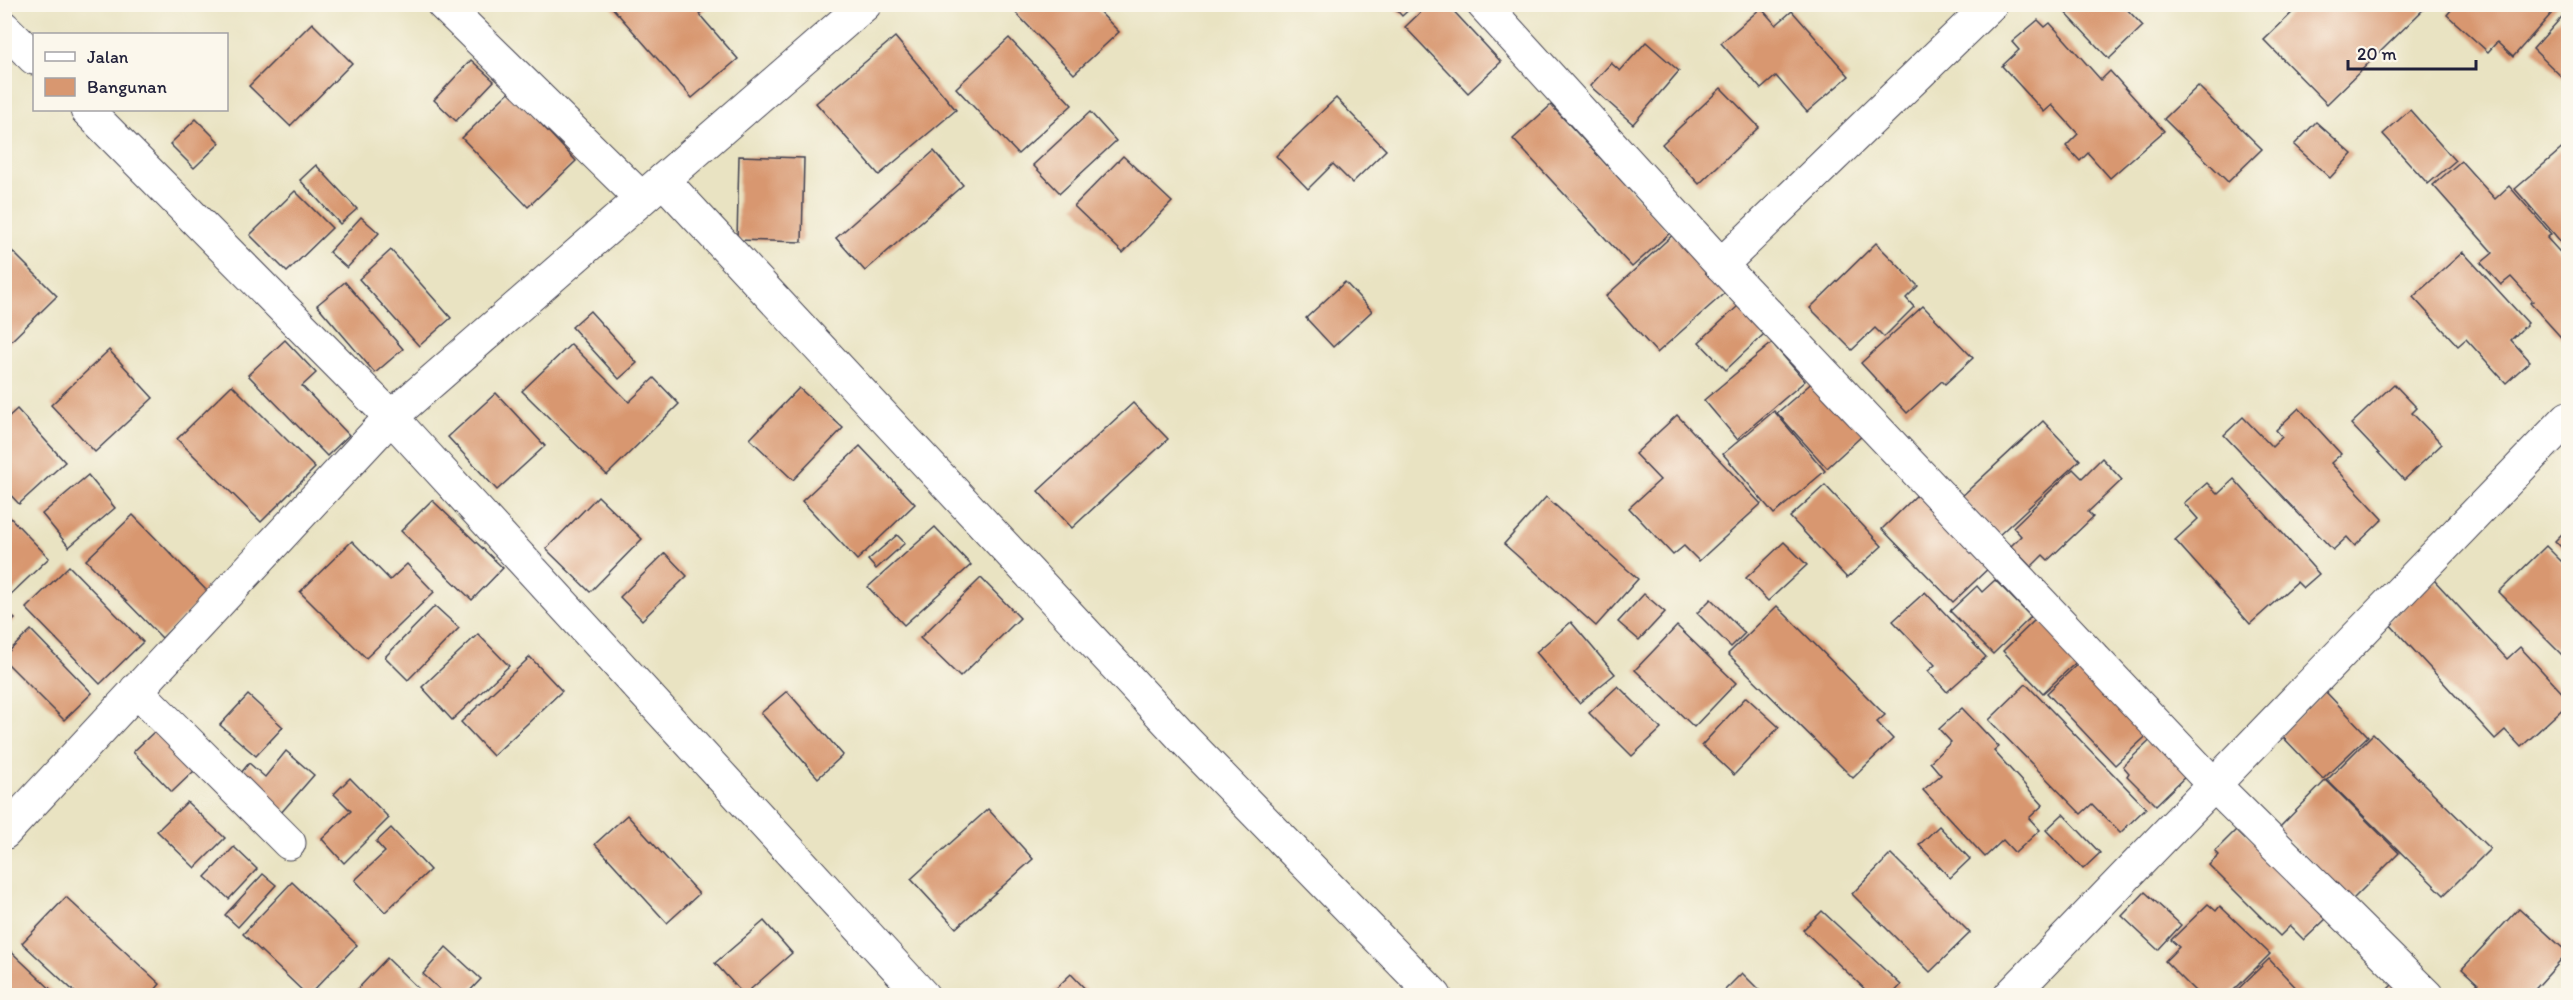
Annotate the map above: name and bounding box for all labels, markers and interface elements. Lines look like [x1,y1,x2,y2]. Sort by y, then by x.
legend [33,33,228,111]
scale bar [2348,33,2476,71]
text: 20 m [2357,43,2397,65]
text: Jalan [87,46,129,68]
text: Bangunan [87,76,167,98]

